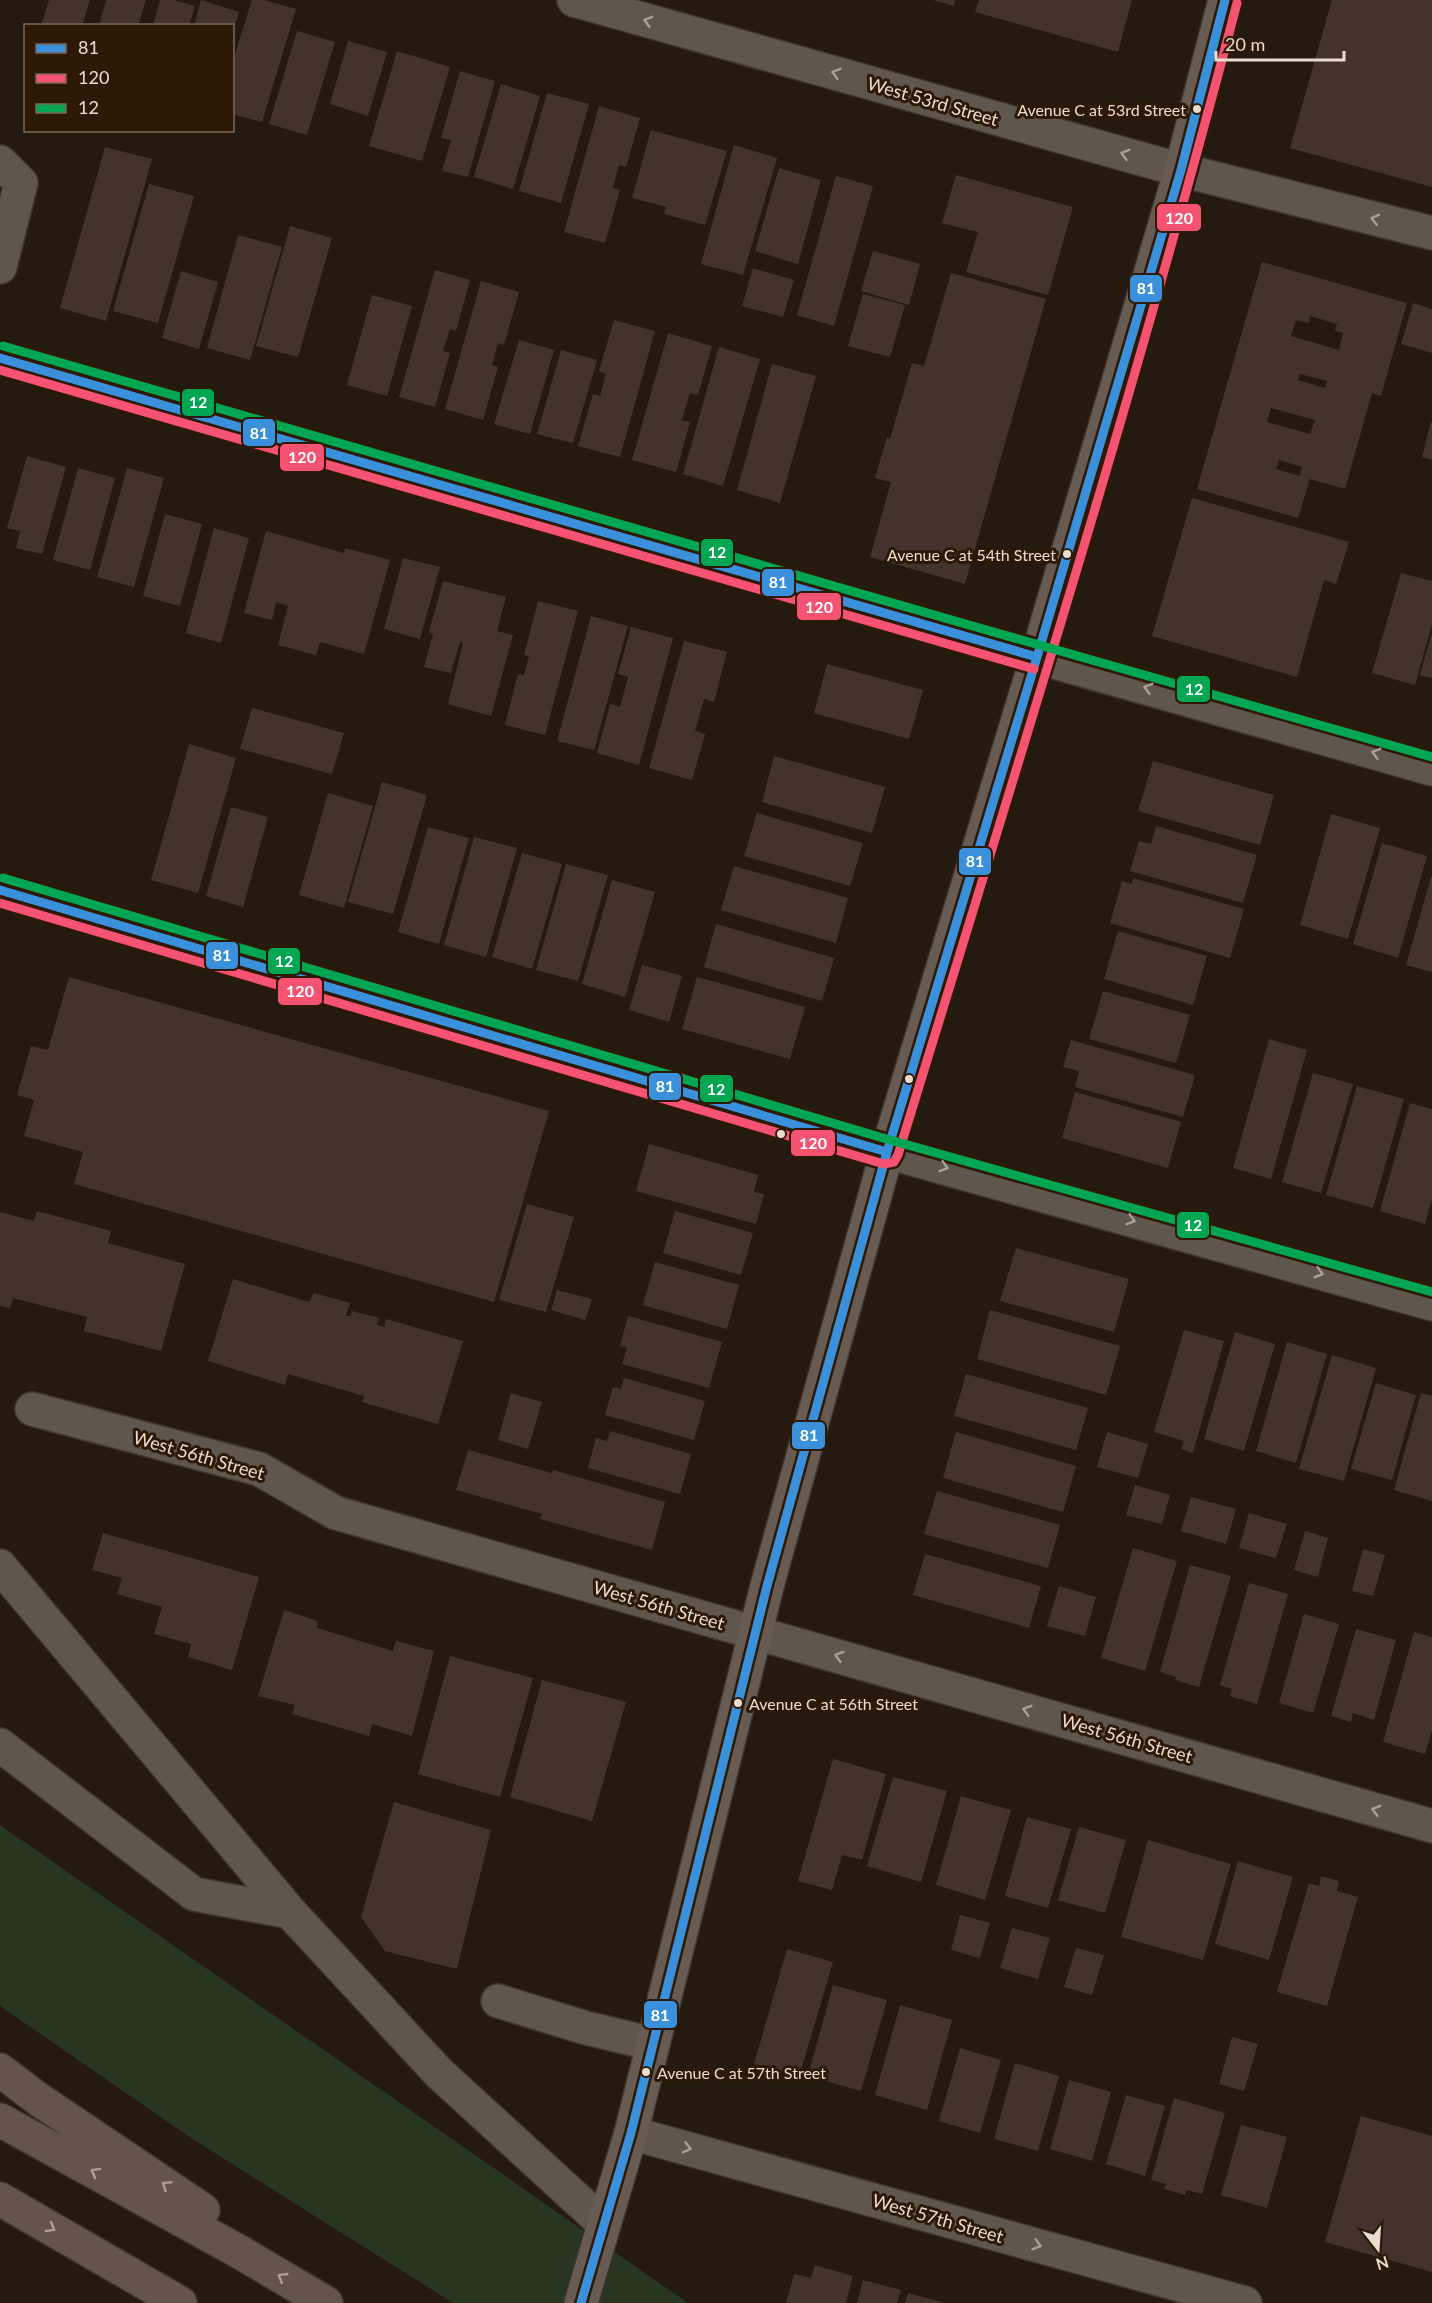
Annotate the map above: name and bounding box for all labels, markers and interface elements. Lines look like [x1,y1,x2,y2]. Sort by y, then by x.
one-way arrow [643,16,654,28]
legend [24,24,234,132]
scale bar [1216,24,1344,62]
text: 20 m [1225,33,1265,55]
text: 81 [78,36,99,58]
text: 120 [78,66,109,88]
one-way arrow [831,68,841,81]
street label: West 53rd Street [865,72,1002,130]
text: 12 [78,96,99,118]
place label: Avenue C at 53rd Street [1017,100,1186,119]
marker: Avenue C at 53rd Street [1191,103,1203,115]
one-way arrow [1120,149,1130,162]
line badge: 120 [1156,203,1202,232]
text: 120 [1165,208,1193,227]
one-way arrow [1370,213,1380,226]
line badge: 81 [1129,274,1163,303]
text: 81 [1137,278,1155,297]
line badge: 12 [181,388,215,417]
text: 12 [189,392,207,411]
line badge: 81 [242,418,276,447]
text: 81 [250,423,268,442]
line badge: 120 [279,443,325,472]
text: 120 [288,447,316,466]
line badge: 12 [700,538,734,567]
text: 12 [708,542,726,561]
place label: Avenue C at 54th Street [887,545,1056,564]
marker: Avenue C at 54th Street [1061,548,1073,560]
line badge: 81 [761,568,795,597]
text: 81 [769,572,787,591]
line badge: 120 [796,592,842,621]
text: 120 [805,597,833,616]
line badge: 12 [1176,675,1211,703]
text: 12 [1185,679,1203,698]
one-way arrow [1143,683,1154,695]
one-way arrow [1371,748,1382,760]
line badge: 81 [958,847,992,876]
text: 81 [966,851,984,870]
line badge: 81 [205,941,239,970]
text: 81 [213,945,231,964]
line badge: 12 [267,947,301,975]
text: 12 [275,951,293,970]
line badge: 120 [277,977,323,1006]
text: 120 [286,981,314,1000]
line badge: 81 [648,1072,682,1101]
unlabelled marker [903,1073,915,1085]
line badge: 12 [699,1074,734,1103]
text: 81 [656,1076,674,1095]
text: 12 [707,1079,725,1098]
unlabelled marker [775,1128,787,1140]
line badge: 120 [790,1129,836,1157]
text: 120 [799,1133,827,1152]
one-way arrow [938,1160,949,1172]
line badge: 12 [1176,1211,1210,1239]
one-way arrow [1126,1213,1136,1225]
text: 12 [1184,1215,1202,1234]
one-way arrow [1314,1265,1324,1278]
line badge: 81 [791,1421,826,1450]
text: 81 [800,1425,818,1444]
street label: West 56th Street [131,1426,268,1484]
street label: West 56th Street [591,1576,728,1634]
one-way arrow [834,1651,845,1663]
place label: Avenue C at 56th Street [749,1694,918,1713]
marker: Avenue C at 56th Street [732,1697,744,1709]
one-way arrow [1022,1705,1033,1717]
street label: West 56th Street [1059,1709,1196,1767]
one-way arrow [1371,1805,1382,1817]
line badge: 81 [643,2000,678,2029]
text: 81 [651,2005,669,2024]
place label: Avenue C at 57th Street [657,2063,826,2082]
marker: Avenue C at 57th Street [640,2066,652,2078]
one-way arrow [682,2141,692,2153]
one-way arrow [91,2168,101,2179]
one-way arrow [161,2181,172,2192]
street label: West 57th Street [870,2189,1007,2247]
north arrow [1348,2219,1408,2279]
one-way arrow [45,2221,55,2232]
one-way arrow [1031,2238,1042,2250]
text: N [1374,2253,1391,2275]
one-way arrow [278,2273,288,2284]

